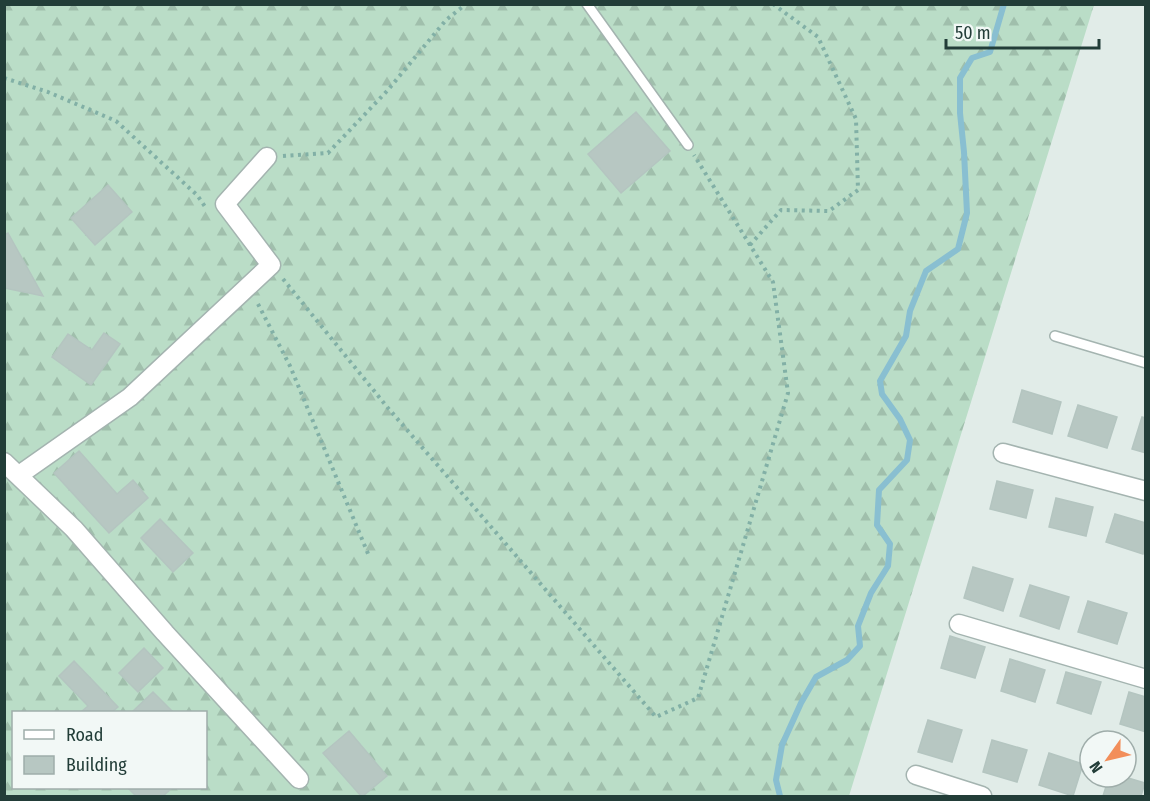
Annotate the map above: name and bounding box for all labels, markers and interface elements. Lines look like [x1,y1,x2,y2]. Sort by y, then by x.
scale bar [946,12,1099,50]
text: 50 m [955,22,991,44]
legend [12,711,207,789]
text: Road [66,724,103,746]
north arrow [1078,729,1138,789]
text: Building [66,754,127,776]
text: N [1085,758,1107,776]

